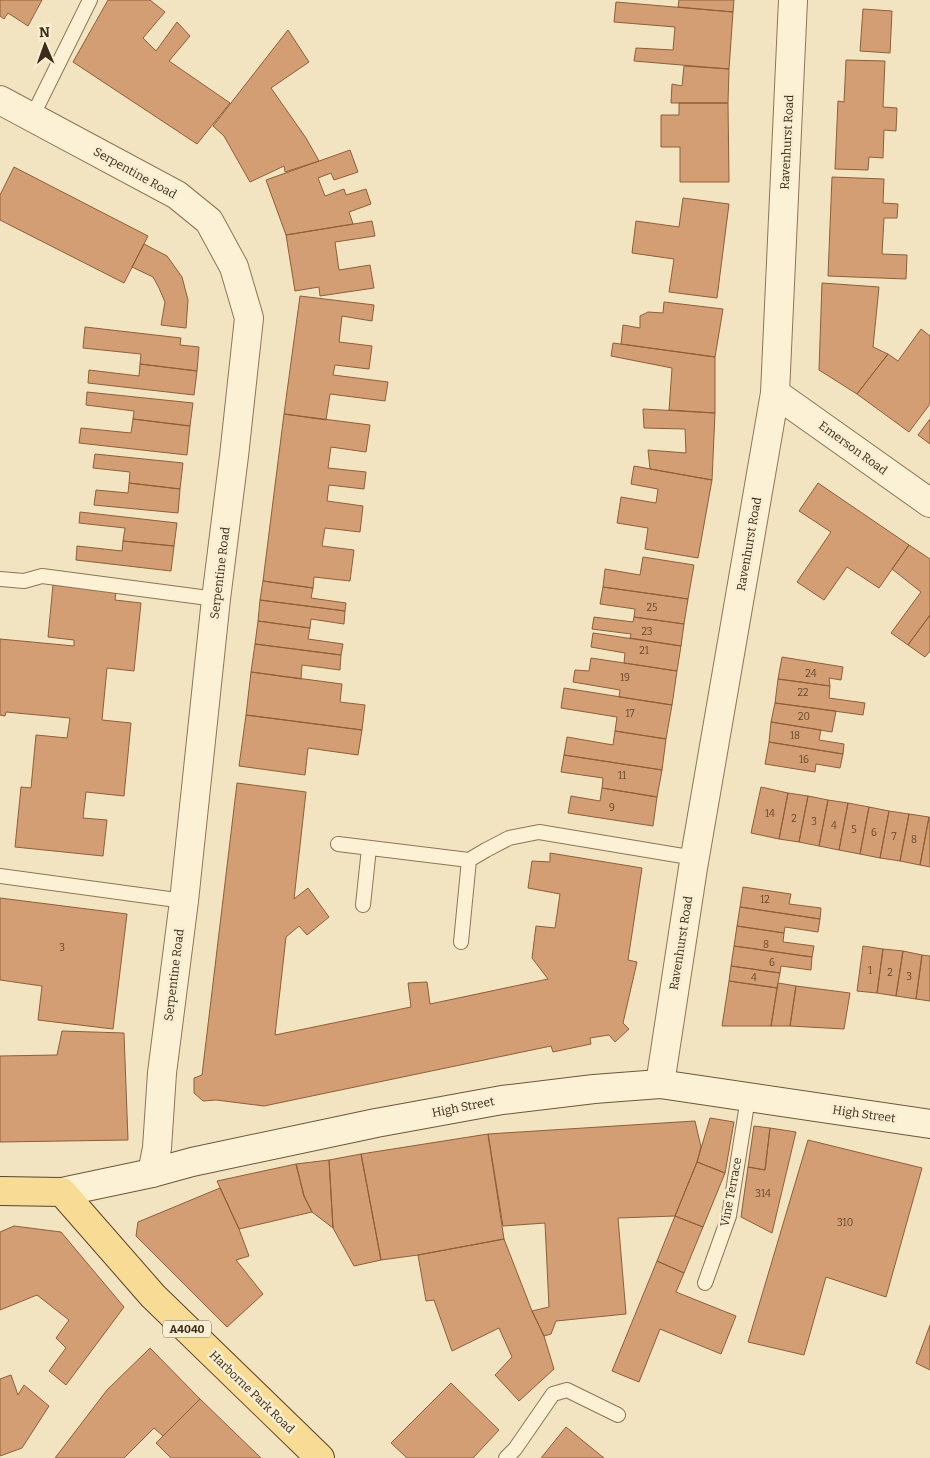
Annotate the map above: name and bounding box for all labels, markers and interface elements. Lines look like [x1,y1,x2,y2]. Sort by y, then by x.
north arrow [20,20,70,70]
text: N [39,24,50,41]
street label: Ravenhurst Road [778,94,796,190]
street label: Serpentine Road [91,144,179,202]
street label: Emerson Road [816,418,890,478]
street label: Ravenhurst Road [734,496,764,592]
street label: Serpentine Road [207,526,233,620]
house number: 25 [647,602,657,614]
house number: 23 [641,626,653,638]
house number: 21 [639,645,649,657]
house number: 24 [805,668,817,680]
house number: 19 [620,672,630,684]
house number: 22 [798,687,808,699]
house number: 17 [626,708,634,720]
house number: 20 [798,711,810,723]
house number: 18 [790,730,800,742]
house number: 16 [799,754,809,766]
house number: 11 [618,770,626,782]
house number: 9 [609,802,615,814]
house number: 14 [765,808,775,820]
house number: 2 [791,813,797,825]
house number: 3 [811,816,817,828]
house number: 4 [831,820,837,832]
house number: 5 [851,824,857,836]
house number: 6 [871,827,877,839]
house number: 7 [891,831,897,843]
house number: 8 [911,834,917,846]
house number: 12 [760,894,770,906]
street label: Ravenhurst Road [667,895,695,991]
street label: Serpentine Road [161,928,187,1022]
house number: 8 [763,939,769,951]
house number: 3 [59,942,65,954]
house number: 6 [769,957,775,969]
house number: 1 [868,965,872,977]
house number: 2 [887,967,893,979]
house number: 3 [906,971,912,983]
house number: 4 [751,972,757,984]
street label: High Street [431,1094,496,1120]
street label: High Street [832,1103,897,1125]
street label: Vine Terrace [717,1156,745,1228]
house number: 314 [755,1188,771,1200]
house number: 310 [837,1217,853,1229]
road number: A4040 [163,1320,211,1338]
street label: Harborne Park Road [207,1348,297,1436]

